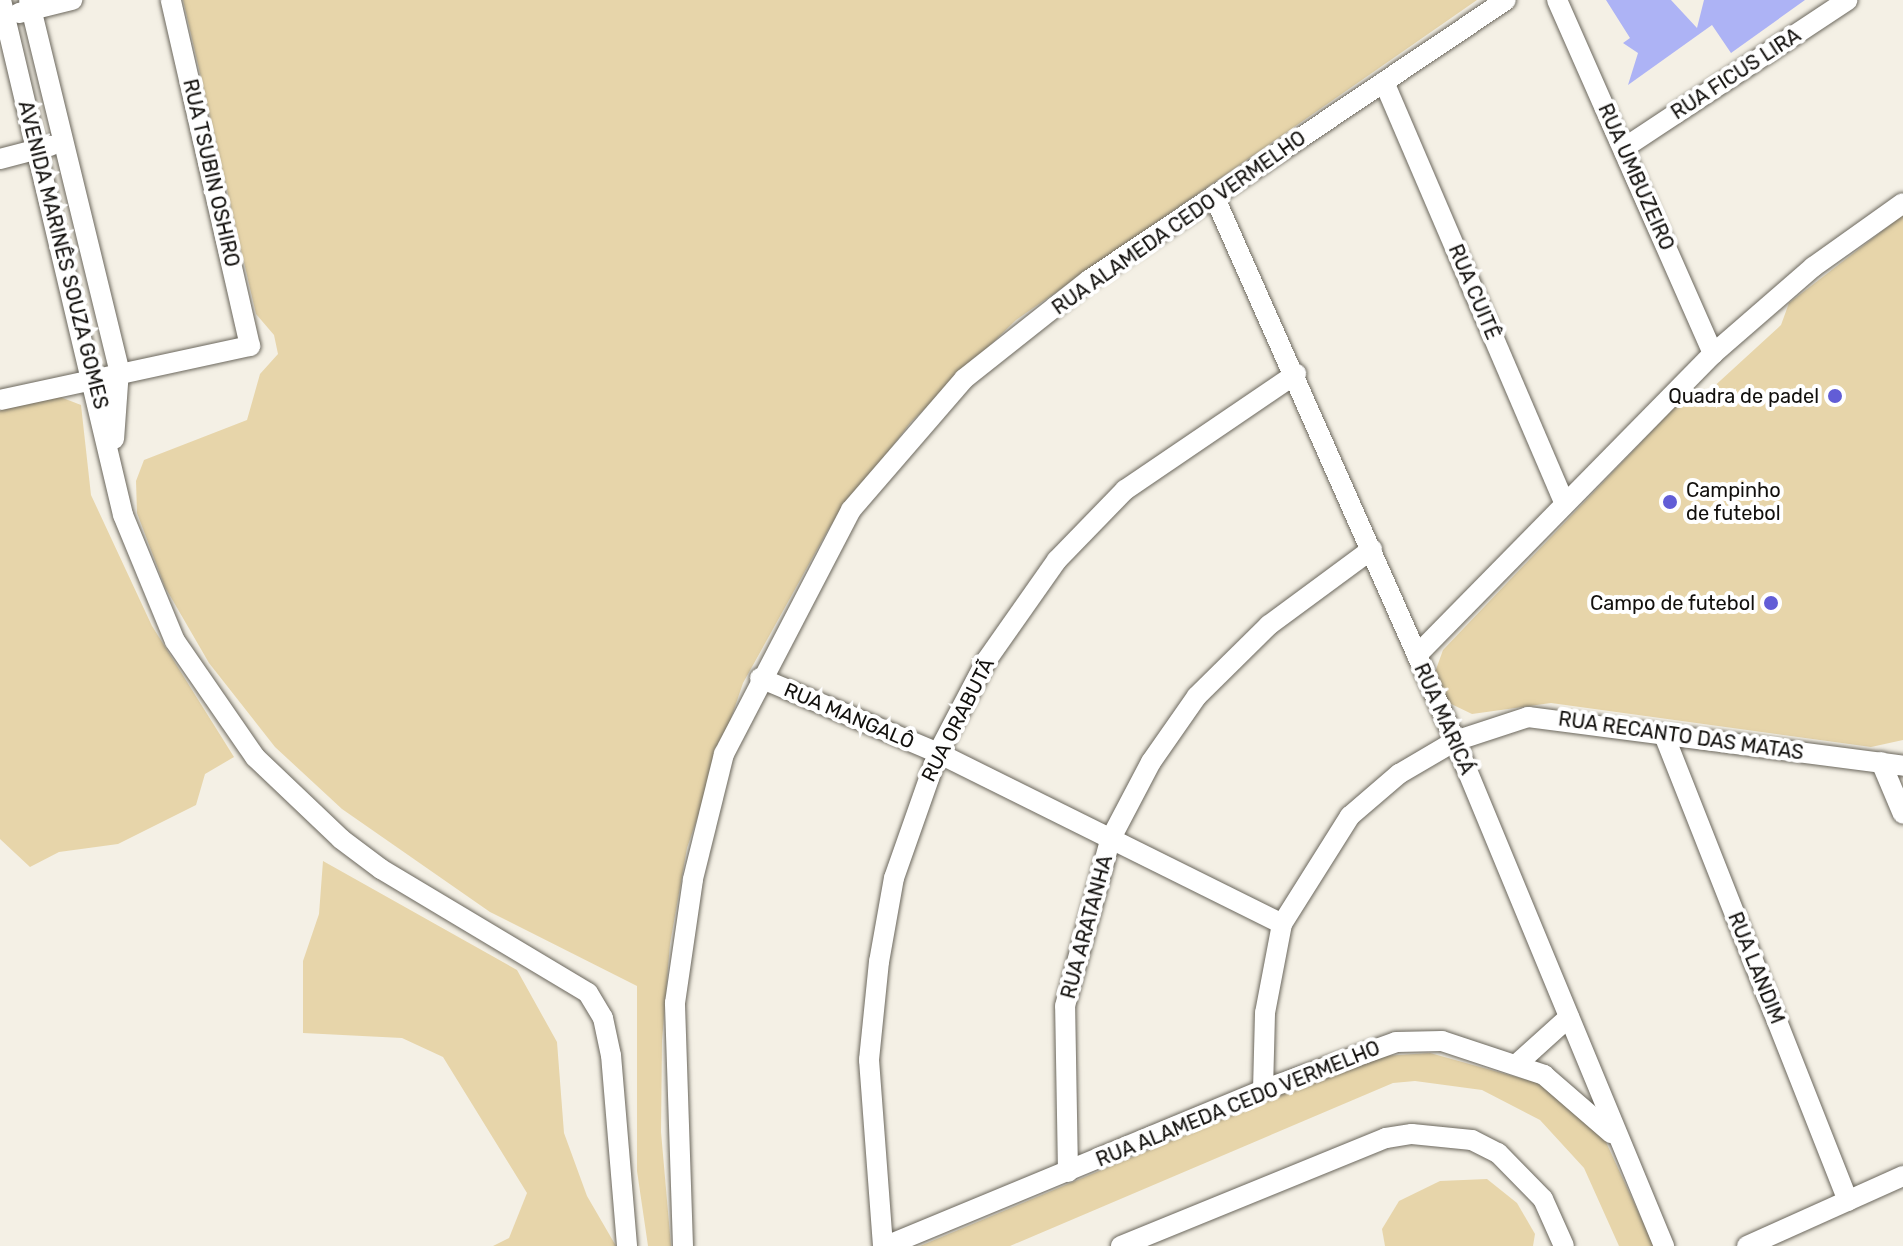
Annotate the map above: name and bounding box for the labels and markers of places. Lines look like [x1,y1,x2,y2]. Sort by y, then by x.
place label: Quadra de padel [1668,384,1819,408]
marker: Quadra de padel [1826,387,1844,405]
place label: Campinho de futebol [1686,478,1781,525]
marker: Campinho de futebol [1661,493,1679,511]
place label: Campo de futebol [1590,591,1755,615]
marker: Campo de futebol [1762,594,1780,612]

